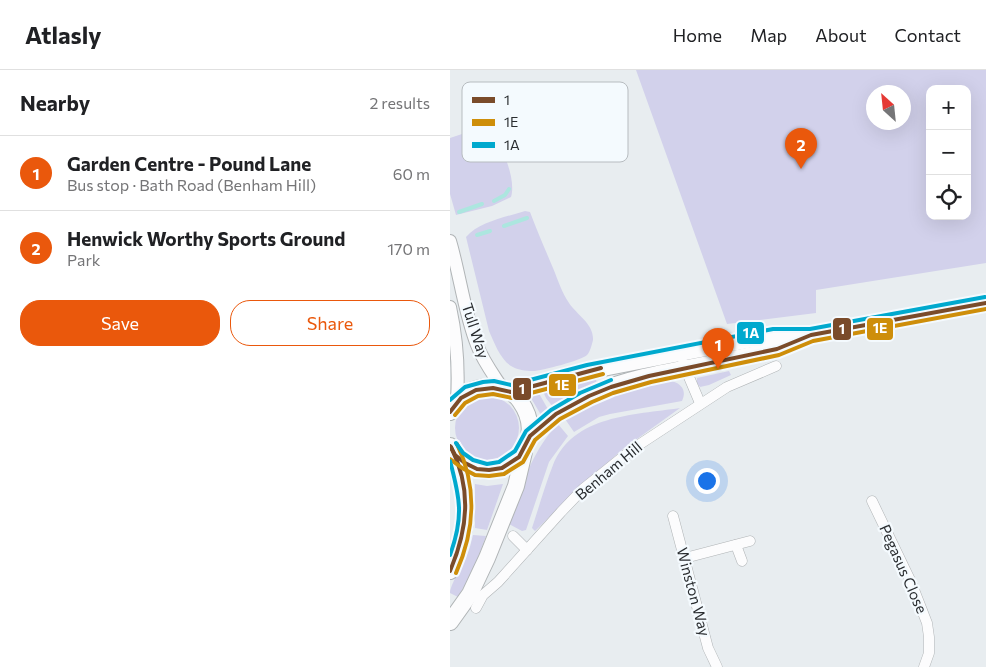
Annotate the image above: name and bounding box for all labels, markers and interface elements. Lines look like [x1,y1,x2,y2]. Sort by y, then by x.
text: Atlasly [25,20,102,49]
text: Home [673,24,722,46]
text: Map [750,24,787,46]
text: About [815,24,867,46]
text: Contact [895,24,961,46]
legend [462,82,628,162]
north arrow [866,85,911,130]
map controls [926,85,971,220]
button: + [926,85,971,130]
text: Nearby [20,90,90,115]
text: 1 [504,91,510,108]
text: 2 results [369,93,430,112]
text: 1E [504,113,518,130]
pin: 2 [785,128,817,169]
button: − [926,130,971,175]
text: 1A [504,136,520,153]
text: Garden Centre - Pound Lane [67,152,311,175]
text: 1 [32,164,40,183]
text: 60 m [393,164,430,183]
text: Bus stop · Bath Road (Benham Hill) [67,175,316,194]
button: locate [926,175,971,220]
text: Henwick Worthy Sports Ground [67,227,345,250]
text: 2 [31,239,41,258]
text: 170 m [387,239,430,258]
text: Park [67,250,100,269]
button: Save [20,300,220,346]
button: Share [230,300,430,346]
street label: Tull Way [459,301,493,361]
line badge: 1 [832,317,852,341]
line badge: 1E [866,317,894,341]
text: 1E [873,319,887,336]
text: 1 [839,320,845,337]
line badge: 1A [736,321,765,345]
text: 1A [743,324,759,341]
pin: 1 [702,328,734,369]
line badge: 1E [548,373,577,397]
text: 1E [555,376,569,393]
line badge: 1 [512,377,532,401]
text: 1 [519,380,525,397]
street label: Benham Hill [571,437,645,503]
your location [694,468,720,494]
street label: Pegasus Close [876,521,932,616]
street label: Winston Way [674,545,714,638]

